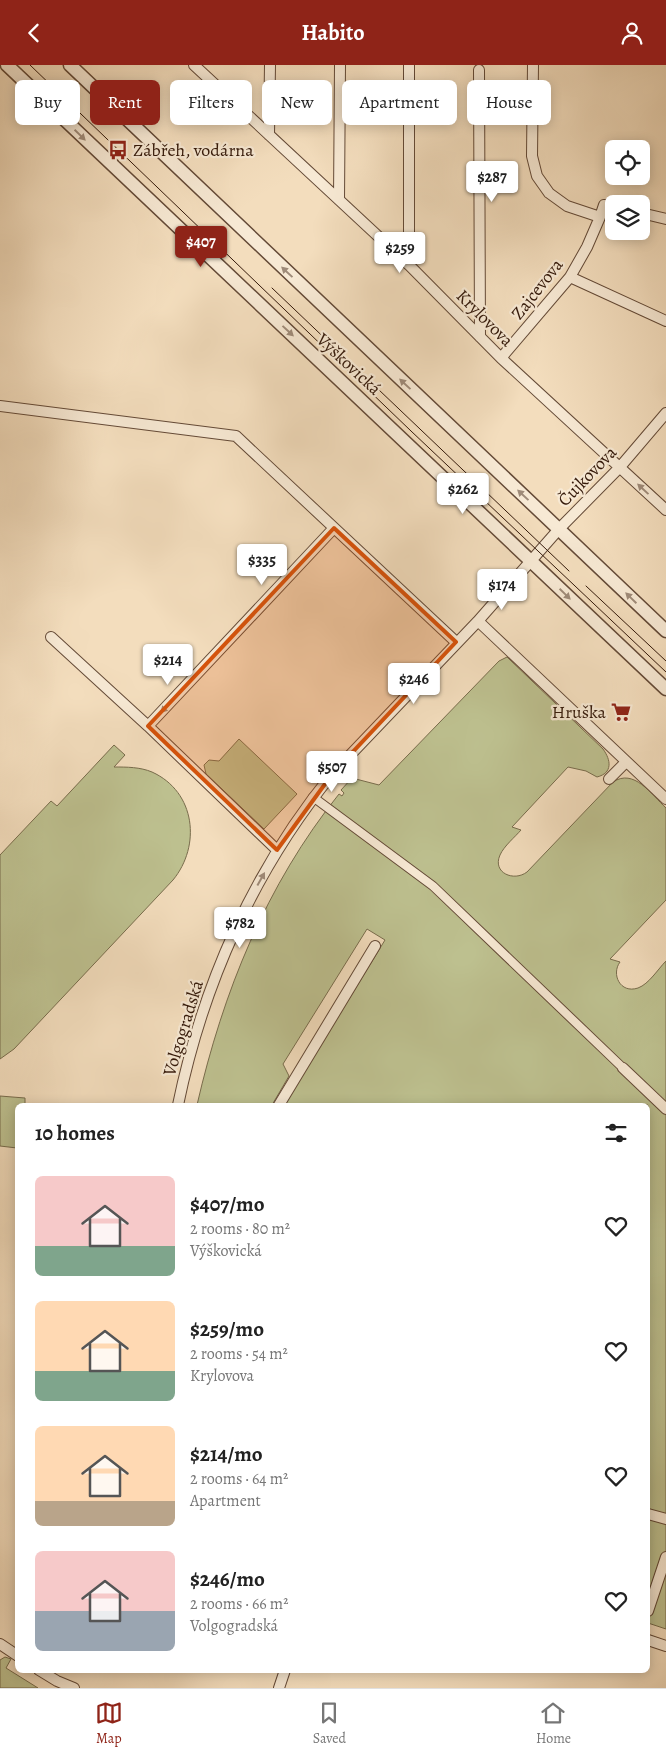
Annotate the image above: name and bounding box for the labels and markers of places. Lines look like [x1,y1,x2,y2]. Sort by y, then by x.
place label: Zábřeh, vodárna [133,138,254,162]
bus stop icon: Zábřeh, vodárna [107,139,129,161]
pin: $287 [462,161,522,203]
pin: $407 [171,225,231,268]
pin: $259 [370,231,430,274]
pin: $262 [433,473,493,515]
pin: $335 [232,543,292,586]
pin: $174 [472,569,532,611]
pin: $214 [138,643,198,686]
pin: $246 [384,663,444,705]
place label: Hruška [552,700,607,724]
supermarket icon: Hruška [610,701,632,723]
pin: $507 [302,751,362,793]
pin: $782 [210,907,270,949]

